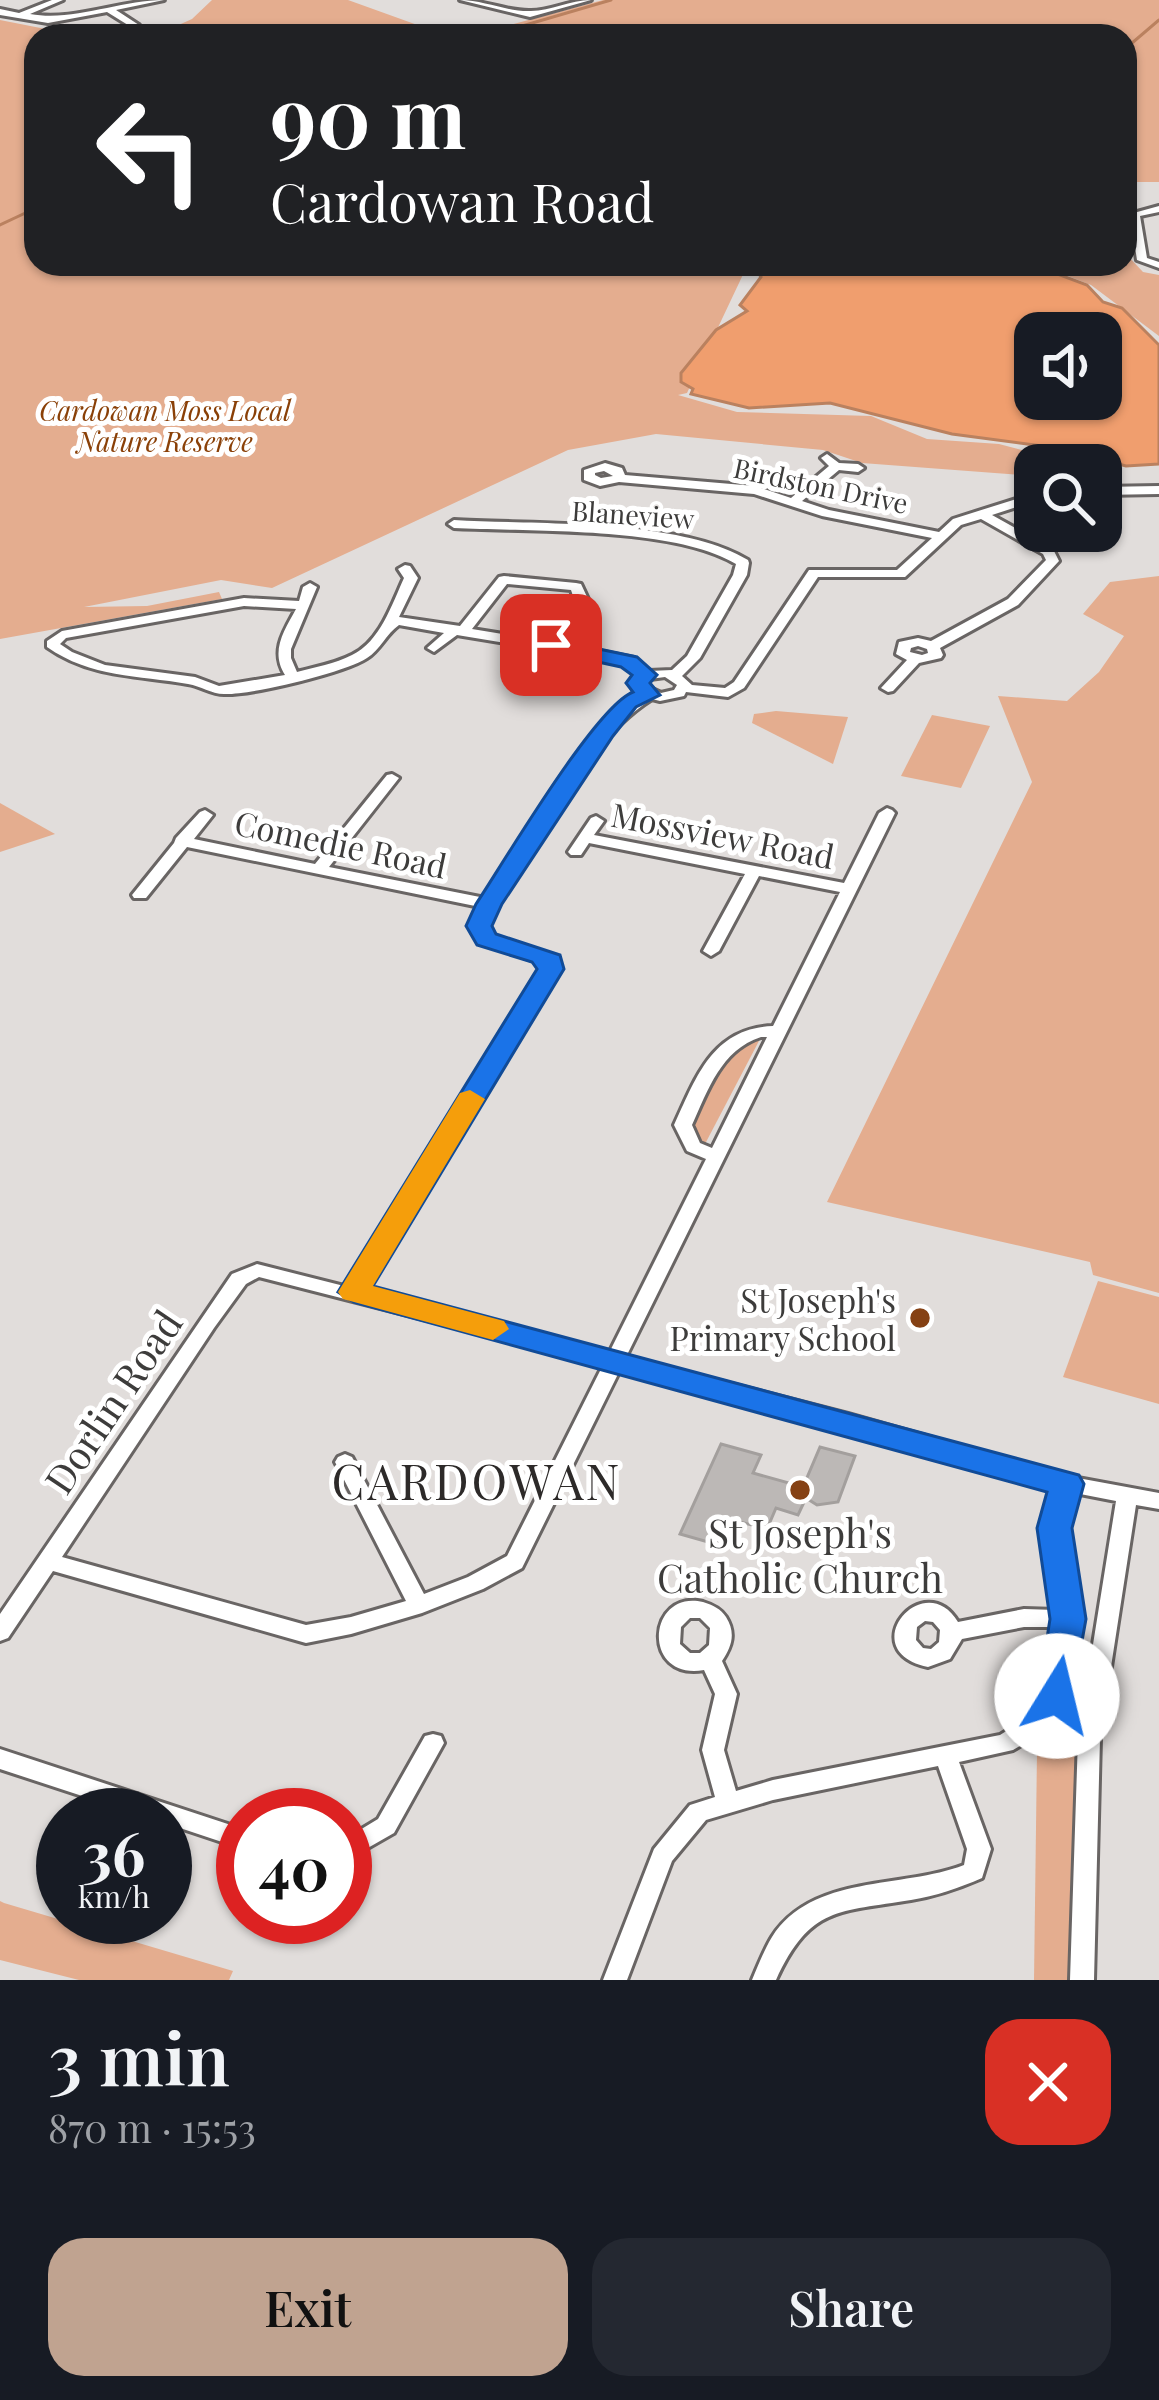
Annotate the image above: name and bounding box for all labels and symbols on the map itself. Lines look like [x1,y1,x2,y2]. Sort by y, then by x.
park label: Cardowan Moss Local Nature Reserve [39,392,292,459]
street label: Birdston Drive [731,449,911,521]
street label: Blaneview [570,492,696,536]
pin [500,594,602,696]
street label: Mossview Road [608,791,838,877]
street label: Comedie Road [231,799,451,887]
place label: St Joseph's Primary School [669,1277,896,1359]
street label: Dorlin Road [32,1299,192,1503]
marker: St Joseph's Primary School [907,1305,933,1331]
district label: CARDOWAN [331,1448,623,1512]
marker: St Joseph's Catholic Church [787,1477,813,1503]
place label: St Joseph's Catholic Church [657,1506,943,1603]
position arrow [994,1633,1120,1759]
speed limit sign: 40 [216,1788,372,1944]

